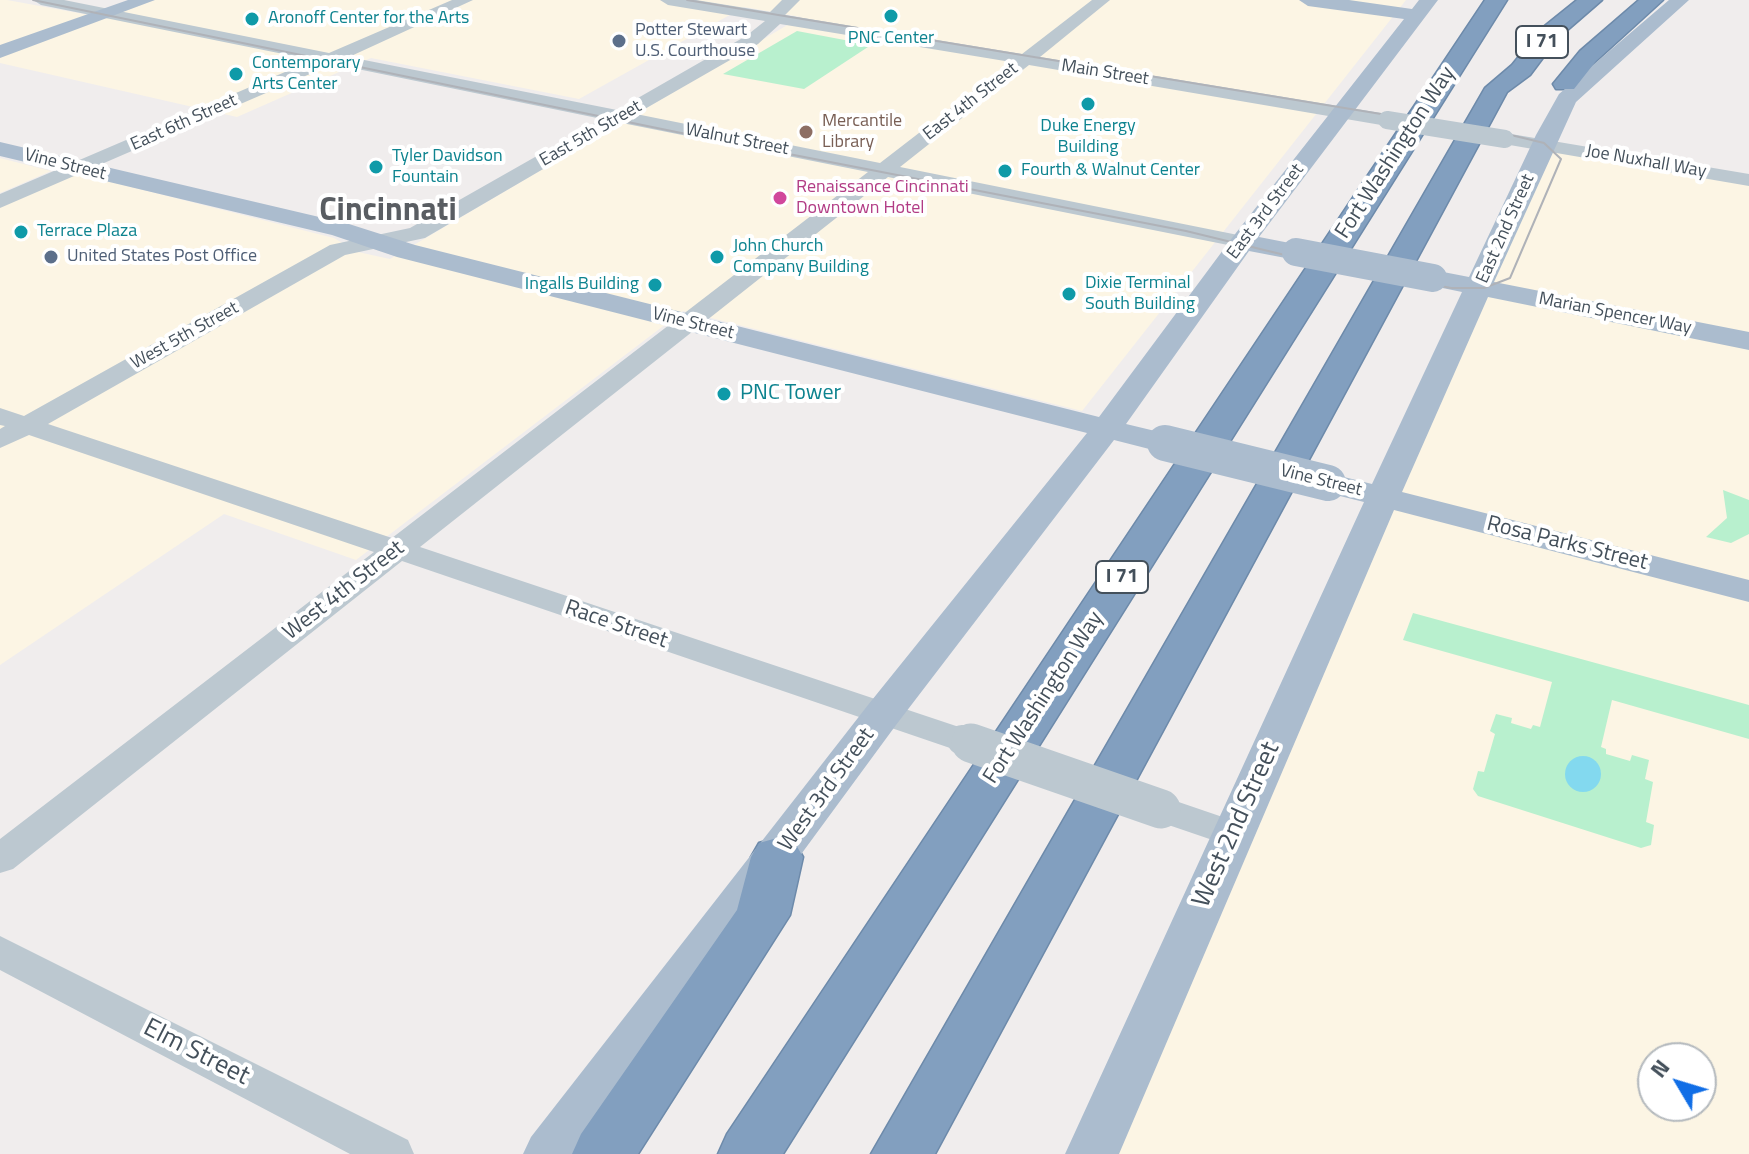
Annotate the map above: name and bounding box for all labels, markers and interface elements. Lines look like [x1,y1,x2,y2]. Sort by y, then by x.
marker: PNC Center [882,7,900,25]
place label: Aronoff Center for the Arts [268,8,469,30]
marker: Aronoff Center for the Arts [243,10,261,28]
place label: Potter Stewart U.S. Courthouse [635,20,755,62]
road number: I 71 [1516,26,1568,58]
place label: PNC Center [848,28,934,50]
marker: Potter Stewart U.S. Courthouse [610,32,628,50]
place label: Contemporary Arts Center [252,53,360,96]
street label: Main Street [1060,55,1150,91]
street label: East 4th Street [919,58,1023,146]
street label: Fort Washington Way [1331,62,1461,244]
marker: Contemporary Arts Center [227,65,245,83]
street label: East 6th Street [128,90,240,156]
marker: Duke Energy Building [1079,95,1097,113]
street label: East 5th Street [536,96,646,172]
place label: Mercantile Library [822,111,902,154]
place label: Duke Energy Building [1040,116,1136,158]
street label: Walnut Street [684,119,790,161]
marker: Mercantile Library [797,123,815,141]
street label: Joe Nuxhall Way [1584,141,1708,183]
street label: Vine Street [22,144,108,186]
place label: Tyler Davidson Fountain [392,146,503,188]
marker: Tyler Davidson Fountain [367,158,385,176]
place label: Fourth & Walnut Center [1021,160,1200,182]
street label: East 3rd Street [1223,160,1309,264]
marker: Fourth & Walnut Center [996,162,1014,180]
street label: East 2nd Street [1472,171,1540,287]
place label: Renaissance Cincinnati Downtown Hotel [796,177,969,220]
marker: Renaissance Cincinnati Downtown Hotel [771,189,789,207]
district label: Cincinnati [319,193,457,231]
place label: Terrace Plaza [37,221,137,243]
marker: Terrace Plaza [12,223,30,241]
place label: John Church Company Building [733,236,869,278]
place label: United States Post Office [67,246,257,268]
marker: United States Post Office [42,248,60,266]
marker: John Church Company Building [708,248,726,266]
place label: Dixie Terminal South Building [1085,273,1195,316]
place label: Ingalls Building [525,274,639,296]
marker: Ingalls Building [646,276,664,294]
marker: Dixie Terminal South Building [1060,285,1078,303]
street label: Marian Spencer Way [1537,289,1693,339]
street label: West 5th Street [127,298,243,374]
street label: Vine Street [650,303,736,345]
place label: PNC Tower [740,381,841,407]
marker: PNC Tower [715,385,733,403]
street label: Vine Street [1278,460,1364,502]
street label: Rosa Parks Street [1484,511,1650,577]
street label: West 4th Street [278,536,410,646]
road number: I 71 [1096,561,1148,593]
street label: Race Street [561,595,671,655]
street label: Fort Washington Way [979,607,1109,789]
street label: West 3rd Street [773,723,881,857]
street label: West 2nd Street [1187,738,1287,912]
street label: Elm Street [138,1013,254,1093]
north arrow [1637,1042,1717,1122]
text: N [1642,1052,1678,1085]

